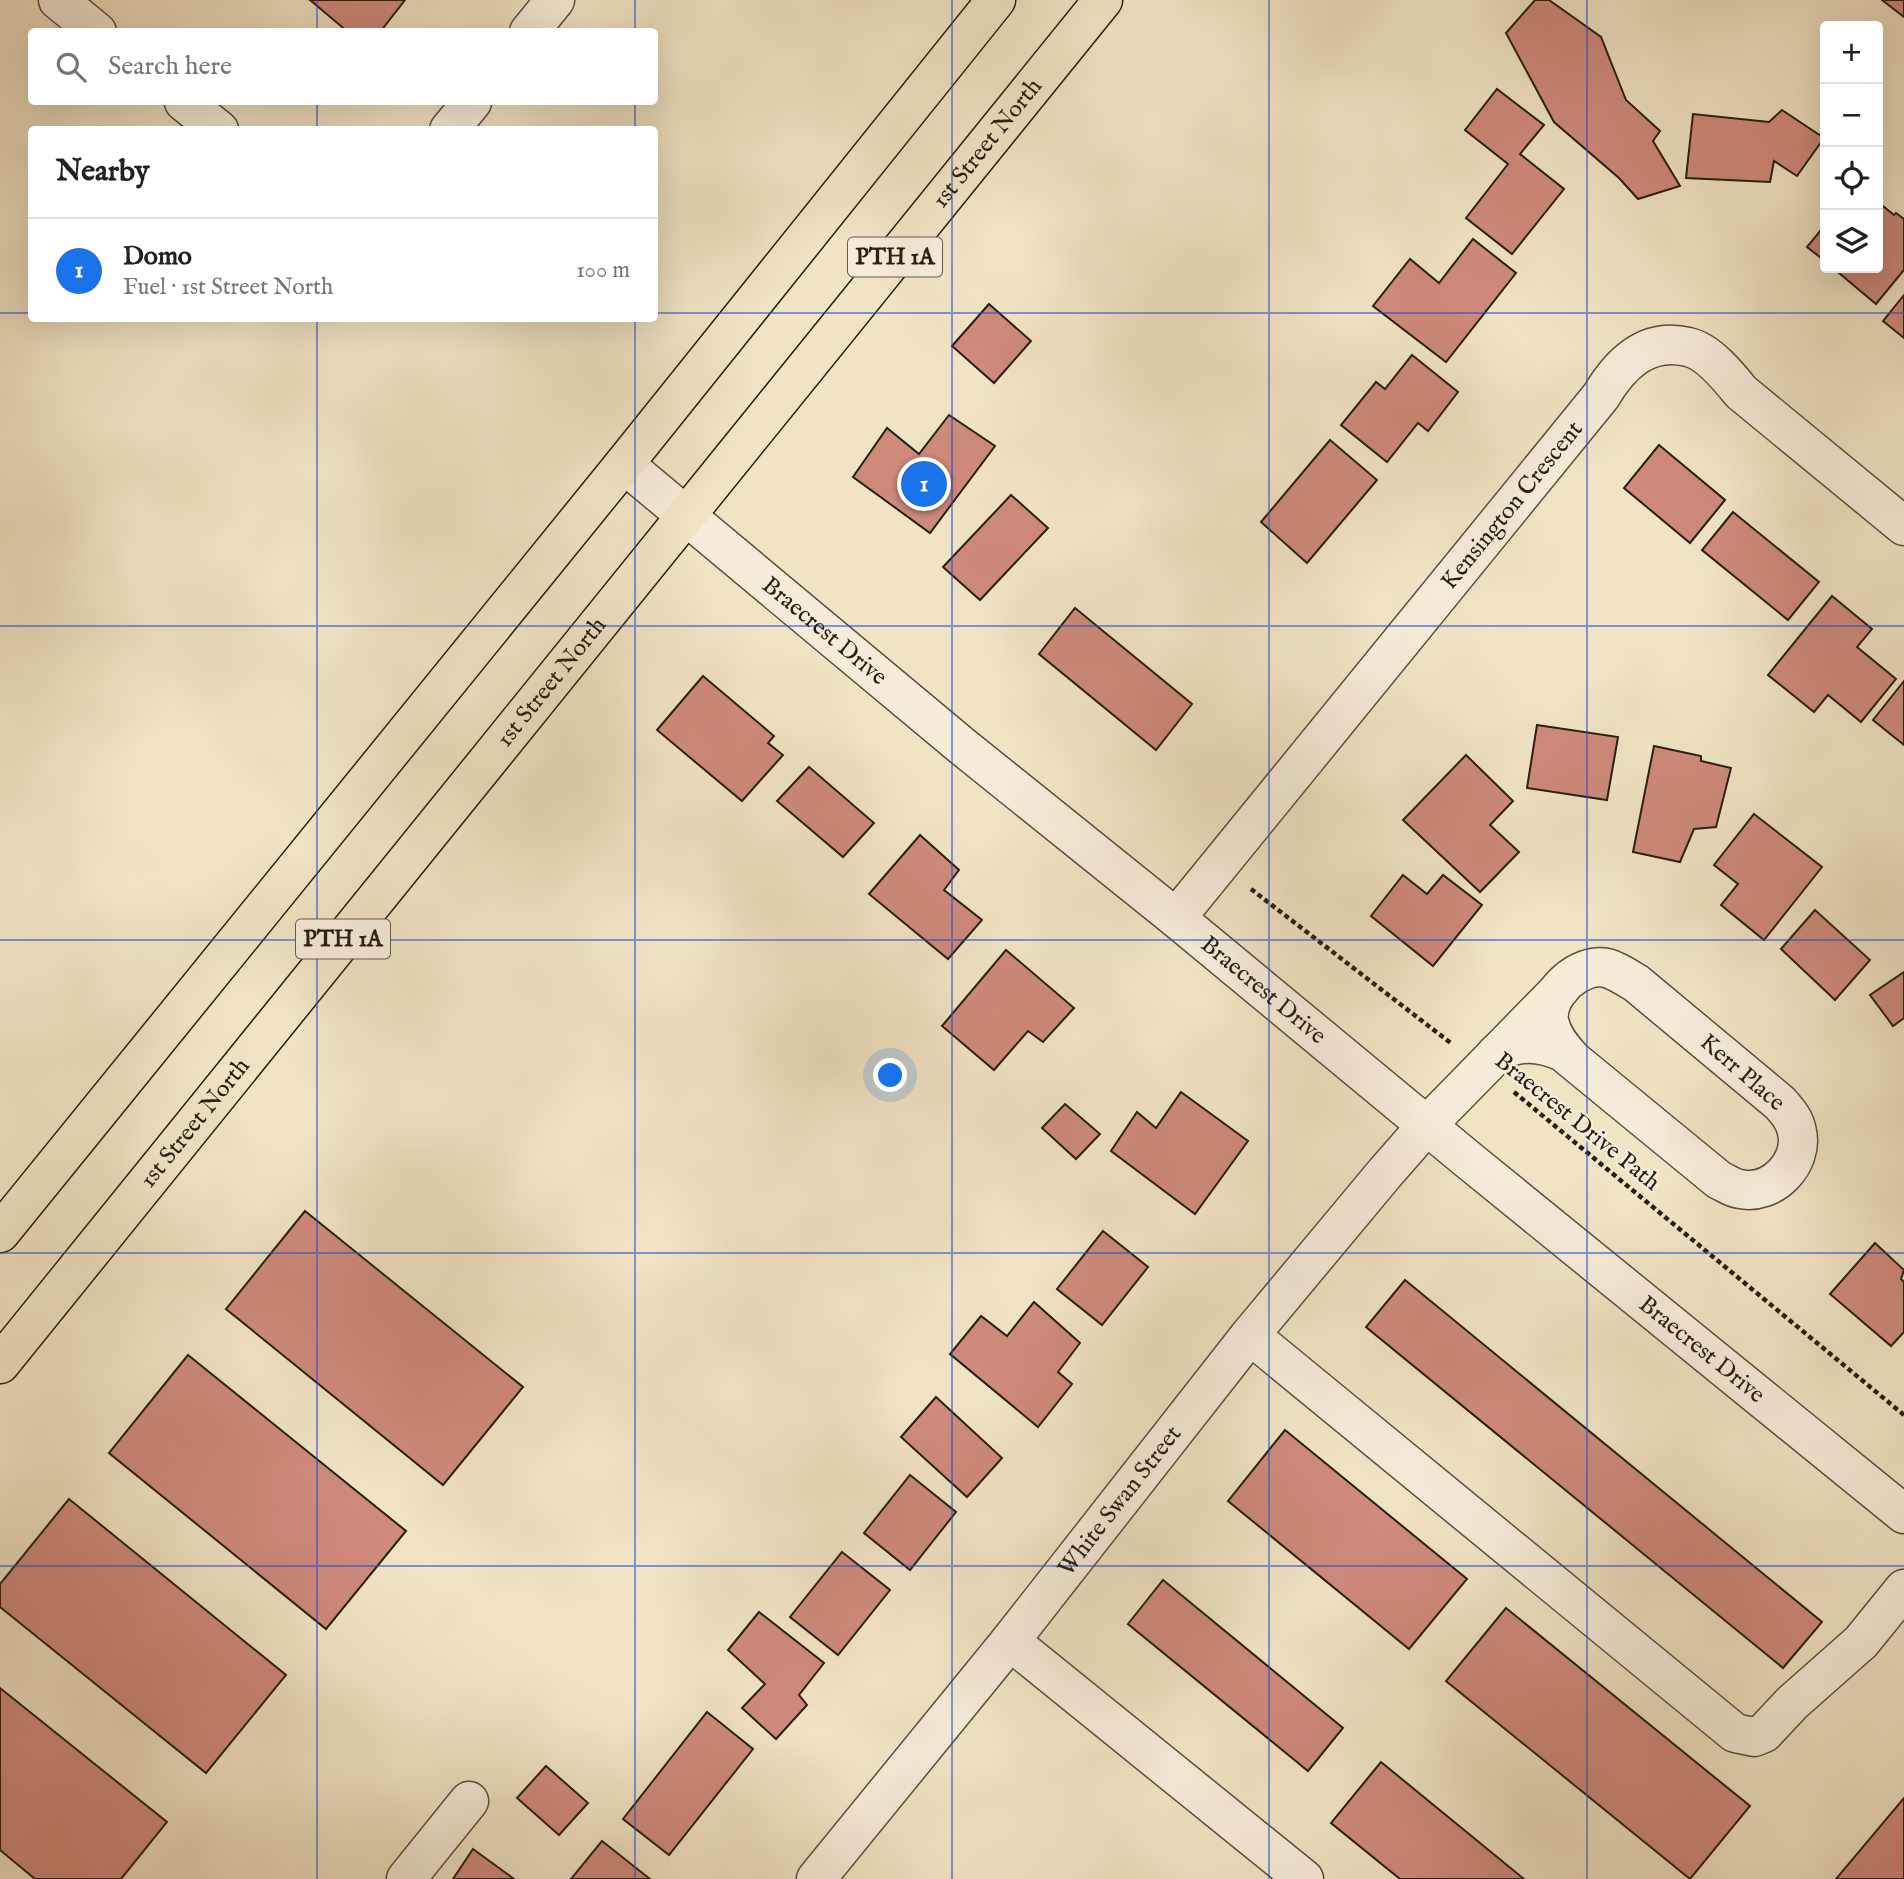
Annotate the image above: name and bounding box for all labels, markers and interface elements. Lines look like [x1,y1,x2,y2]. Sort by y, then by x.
map controls [1820,21,1883,273]
button: + [1820,21,1883,84]
search box [28,28,658,105]
icon: search [52,48,90,86]
text: Search here [108,50,232,83]
street label: 1st Street North [925,72,1049,215]
button: − [1820,84,1883,147]
button: locate [1820,147,1883,210]
text: Nearby [56,153,149,191]
button: layers [1820,210,1883,273]
road number: PTH 1A [848,238,942,276]
text: Domo [123,240,192,273]
text: 1 [75,256,83,285]
text: 100 m [576,256,630,285]
text: Fuel · 1st Street North [123,273,333,302]
street label: Kensington Crescent [1434,415,1590,596]
pin: 1 [901,458,947,510]
street label: Braecrest Drive [755,570,893,692]
street label: 1st Street North [490,610,614,753]
road number: PTH 1A [296,920,390,958]
street label: Braecrest Drive [1194,929,1332,1051]
street label: Kerr Place [1693,1027,1791,1119]
street label: Braecrest Drive Path [1488,1046,1666,1198]
street label: 1st Street North [133,1051,257,1194]
your location [873,1058,907,1092]
street label: Braecrest Drive [1632,1289,1771,1410]
street label: White Swan Street [1051,1419,1189,1583]

